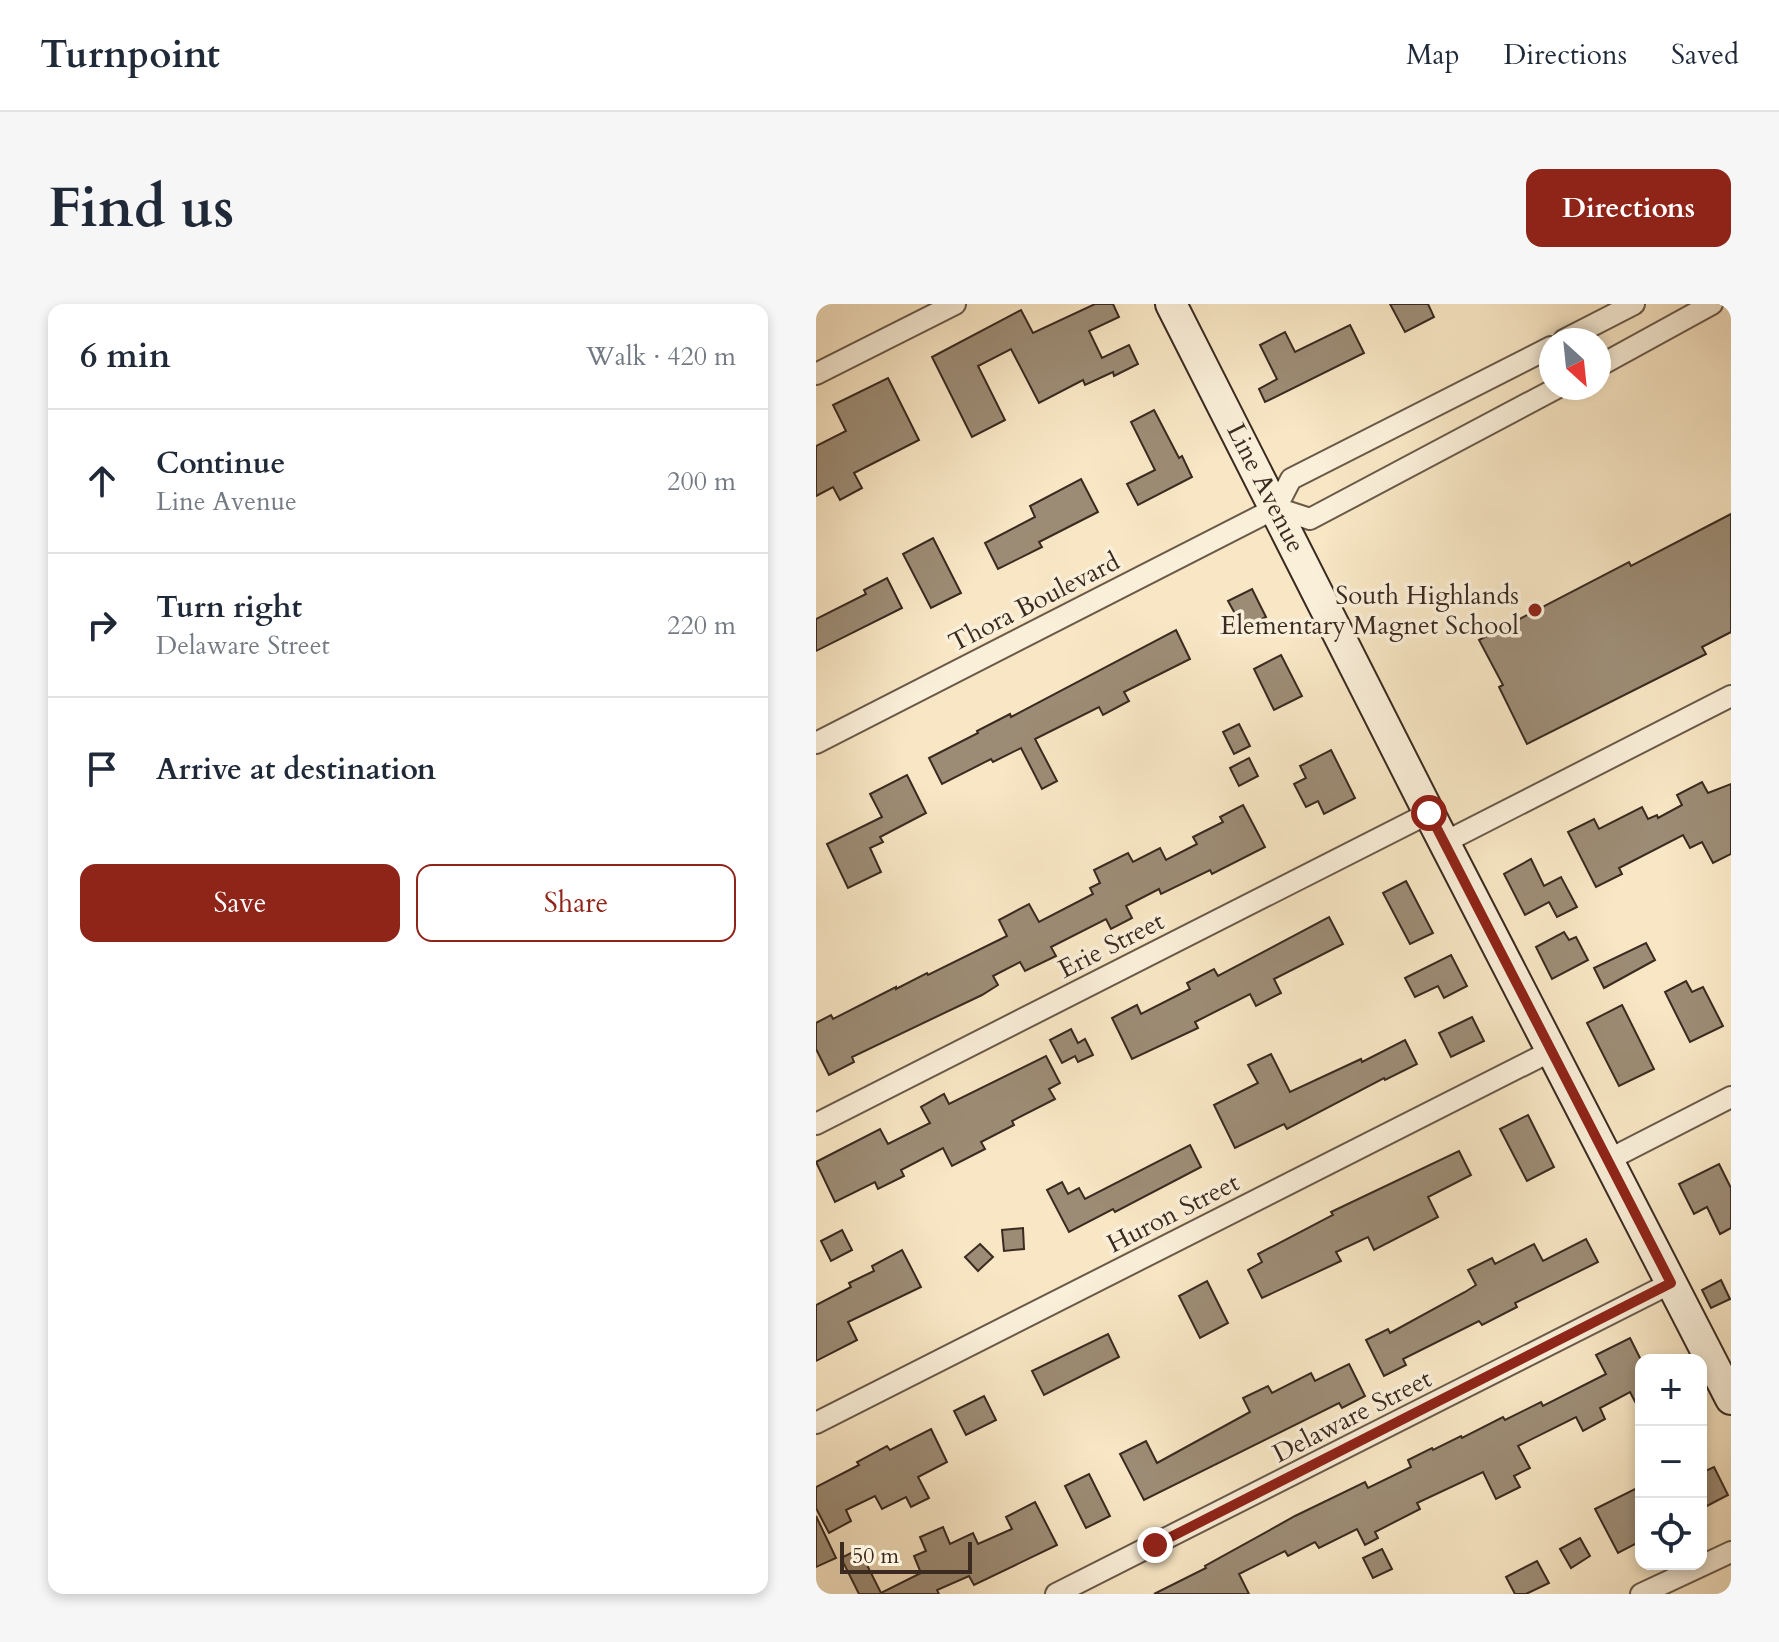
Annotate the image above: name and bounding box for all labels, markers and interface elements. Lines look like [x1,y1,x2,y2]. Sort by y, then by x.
text: Turnpoint [40,29,220,81]
text: Map [1406,36,1460,74]
text: Directions [1504,36,1627,74]
text: Saved [1671,36,1739,74]
button: Directions [1526,169,1731,247]
text: Find us [48,171,234,246]
north arrow [1539,328,1611,400]
text: 6 min [80,333,171,379]
text: Walk · 420 m [586,339,736,374]
street label: Line Avenue [1218,417,1314,559]
text: Continue [156,443,285,484]
icon: ahead [80,459,124,503]
text: 200 m [667,464,736,499]
text: Line Avenue [156,484,297,519]
street label: Thora Boulevard [943,544,1125,660]
place label: South Highlands Elementary Magnet School [1220,578,1519,643]
text: Turn right [156,587,302,628]
marker: South Highlands Elementary Magnet School [1526,601,1544,619]
icon: right [80,603,124,647]
text: 220 m [667,608,736,643]
text: Delaware Street [156,628,330,663]
icon: arrive [80,747,124,791]
text: Arrive at destination [156,749,436,790]
route start [1411,795,1447,831]
button: Save [80,864,400,942]
button: Share [416,864,736,942]
street label: Erie Street [1052,903,1170,987]
street label: Huron Street [1101,1165,1245,1261]
map controls [1635,1354,1707,1570]
button: + [1635,1354,1707,1426]
street label: Delaware Street [1267,1361,1437,1471]
button: − [1635,1426,1707,1498]
button: locate [1635,1498,1707,1570]
route end [1137,1527,1173,1563]
scale bar [840,1538,972,1574]
text: 50 m [852,1541,899,1571]

